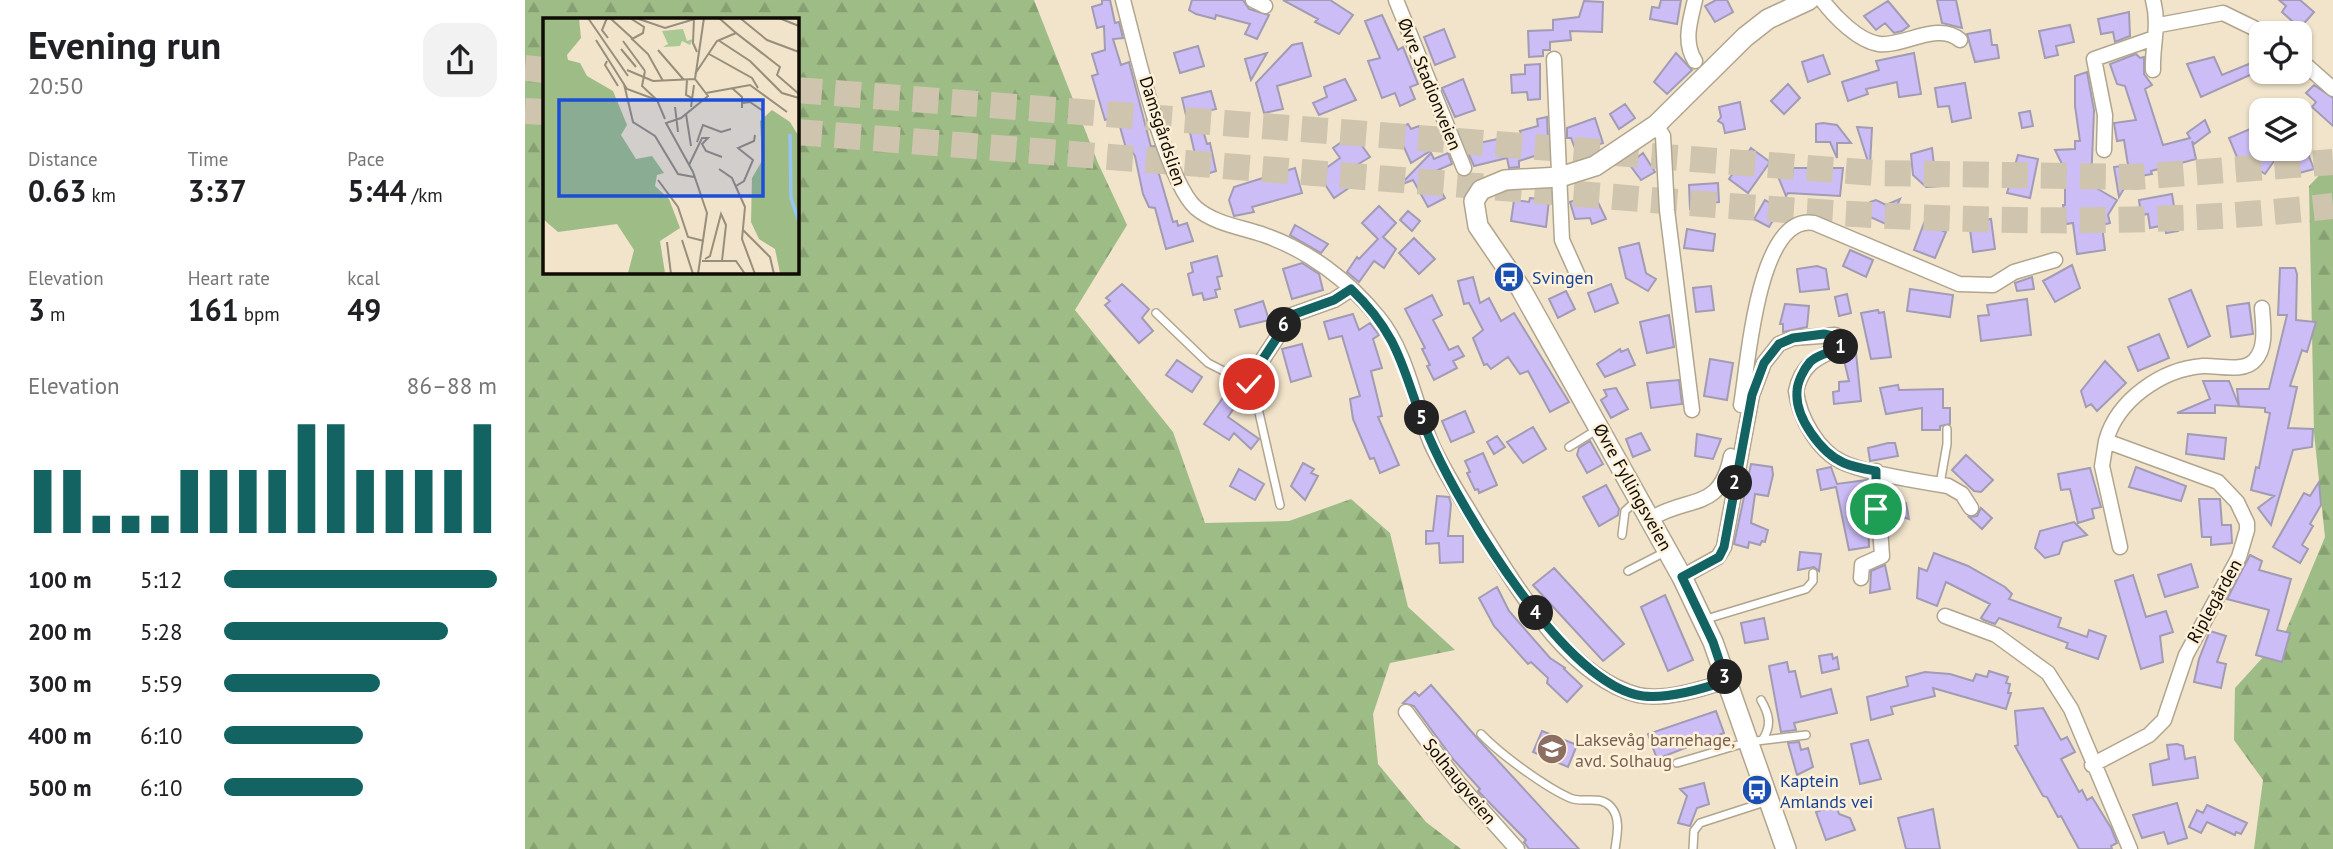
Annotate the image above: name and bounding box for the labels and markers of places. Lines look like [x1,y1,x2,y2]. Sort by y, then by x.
bus stop icon: Svingen [1492,260,1526,294]
place label: Svingen [1532,266,1594,289]
pin: 6 [1267,308,1301,342]
pin: 1 [1823,330,1859,364]
pin [1219,354,1279,414]
pin: 5 [1405,400,1439,436]
pin: 2 [1717,466,1753,500]
pin [1846,479,1906,539]
pin: 4 [1518,596,1553,630]
pin: 3 [1707,660,1743,694]
place label: Laksevåg barnehage, avd. Solhaug [1575,728,1735,772]
school or university icon: Laksevåg barnehage, avd. Solhaug [1535,732,1569,766]
place label: Kaptein Amlands vei [1780,769,1873,813]
bus stop icon: Kaptein Amlands vei [1740,773,1774,807]

